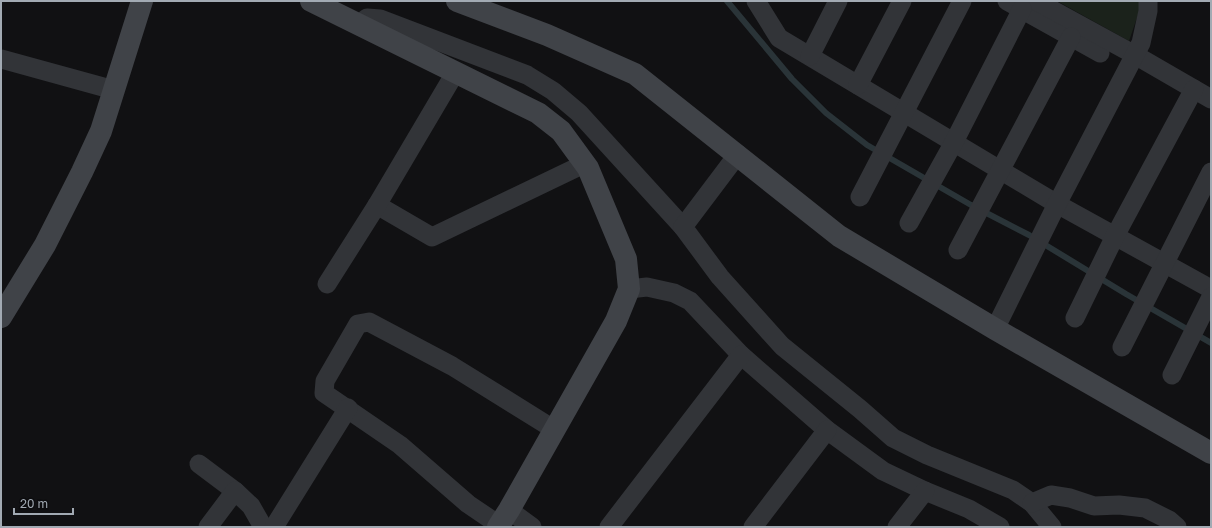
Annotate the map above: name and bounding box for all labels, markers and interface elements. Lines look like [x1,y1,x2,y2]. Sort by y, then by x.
scale bar [14,490,73,516]
text: 20 m [20,496,48,511]

